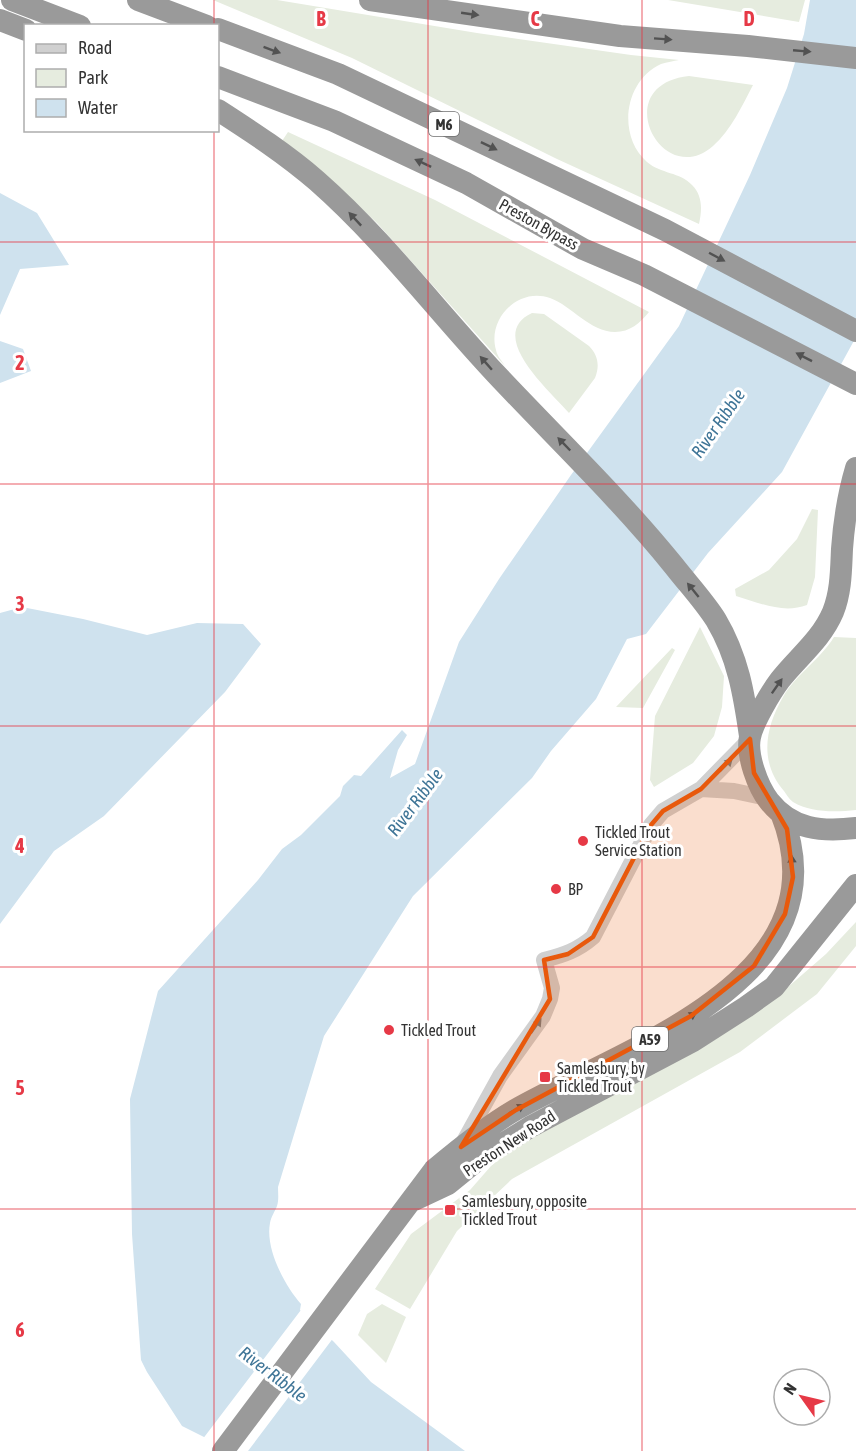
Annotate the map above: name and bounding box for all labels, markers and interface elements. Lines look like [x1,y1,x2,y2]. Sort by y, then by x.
text: B [316,7,326,30]
text: C [531,7,540,30]
text: D [743,7,755,30]
one-way arrow [460,10,479,19]
legend [24,24,219,132]
one-way arrow [654,35,673,44]
text: Road [78,37,112,58]
one-way arrow [264,45,282,55]
one-way arrow [792,46,811,56]
text: Park [78,67,108,88]
text: Water [78,97,118,118]
road number: M6 [429,112,459,136]
one-way arrow [480,141,497,150]
one-way arrow [415,159,432,168]
street label: Preston Bypass [496,195,582,254]
one-way arrow [348,211,362,226]
one-way arrow [709,252,726,262]
text: 2 [15,351,25,374]
one-way arrow [795,352,812,362]
one-way arrow [480,356,493,371]
water label: River Ribble [687,385,749,461]
one-way arrow [557,436,571,451]
one-way arrow [688,582,700,597]
text: 3 [15,592,25,615]
one-way arrow [771,678,783,694]
one-way arrow [719,758,733,772]
water label: River Ribble [383,764,447,840]
place label: Tickled Trout Service Station [595,823,682,859]
text: 4 [14,834,25,857]
marker: Tickled Trout Service Station [576,834,590,848]
one-way arrow [788,855,797,874]
place label: BP [568,880,584,898]
marker: BP [549,882,563,896]
one-way arrow [681,1012,697,1023]
one-way arrow [530,1018,542,1034]
place label: Tickled Trout [401,1021,476,1039]
marker: Tickled Trout [382,1023,396,1037]
road number: A59 [632,1027,668,1051]
place label: Samlesbury, by Tickled Trout [557,1059,645,1095]
marker: Samlesbury, by Tickled Trout [538,1070,552,1084]
text: 5 [15,1076,25,1099]
one-way arrow [509,1104,525,1115]
street label: Preston New Road [460,1107,558,1179]
place label: Samlesbury, opposite Tickled Trout [462,1192,587,1228]
marker: Samlesbury, opposite Tickled Trout [443,1203,457,1217]
text: 6 [15,1318,25,1341]
water label: River Ribble [235,1342,311,1406]
north arrow [772,1367,832,1427]
text: N [779,1380,800,1398]

